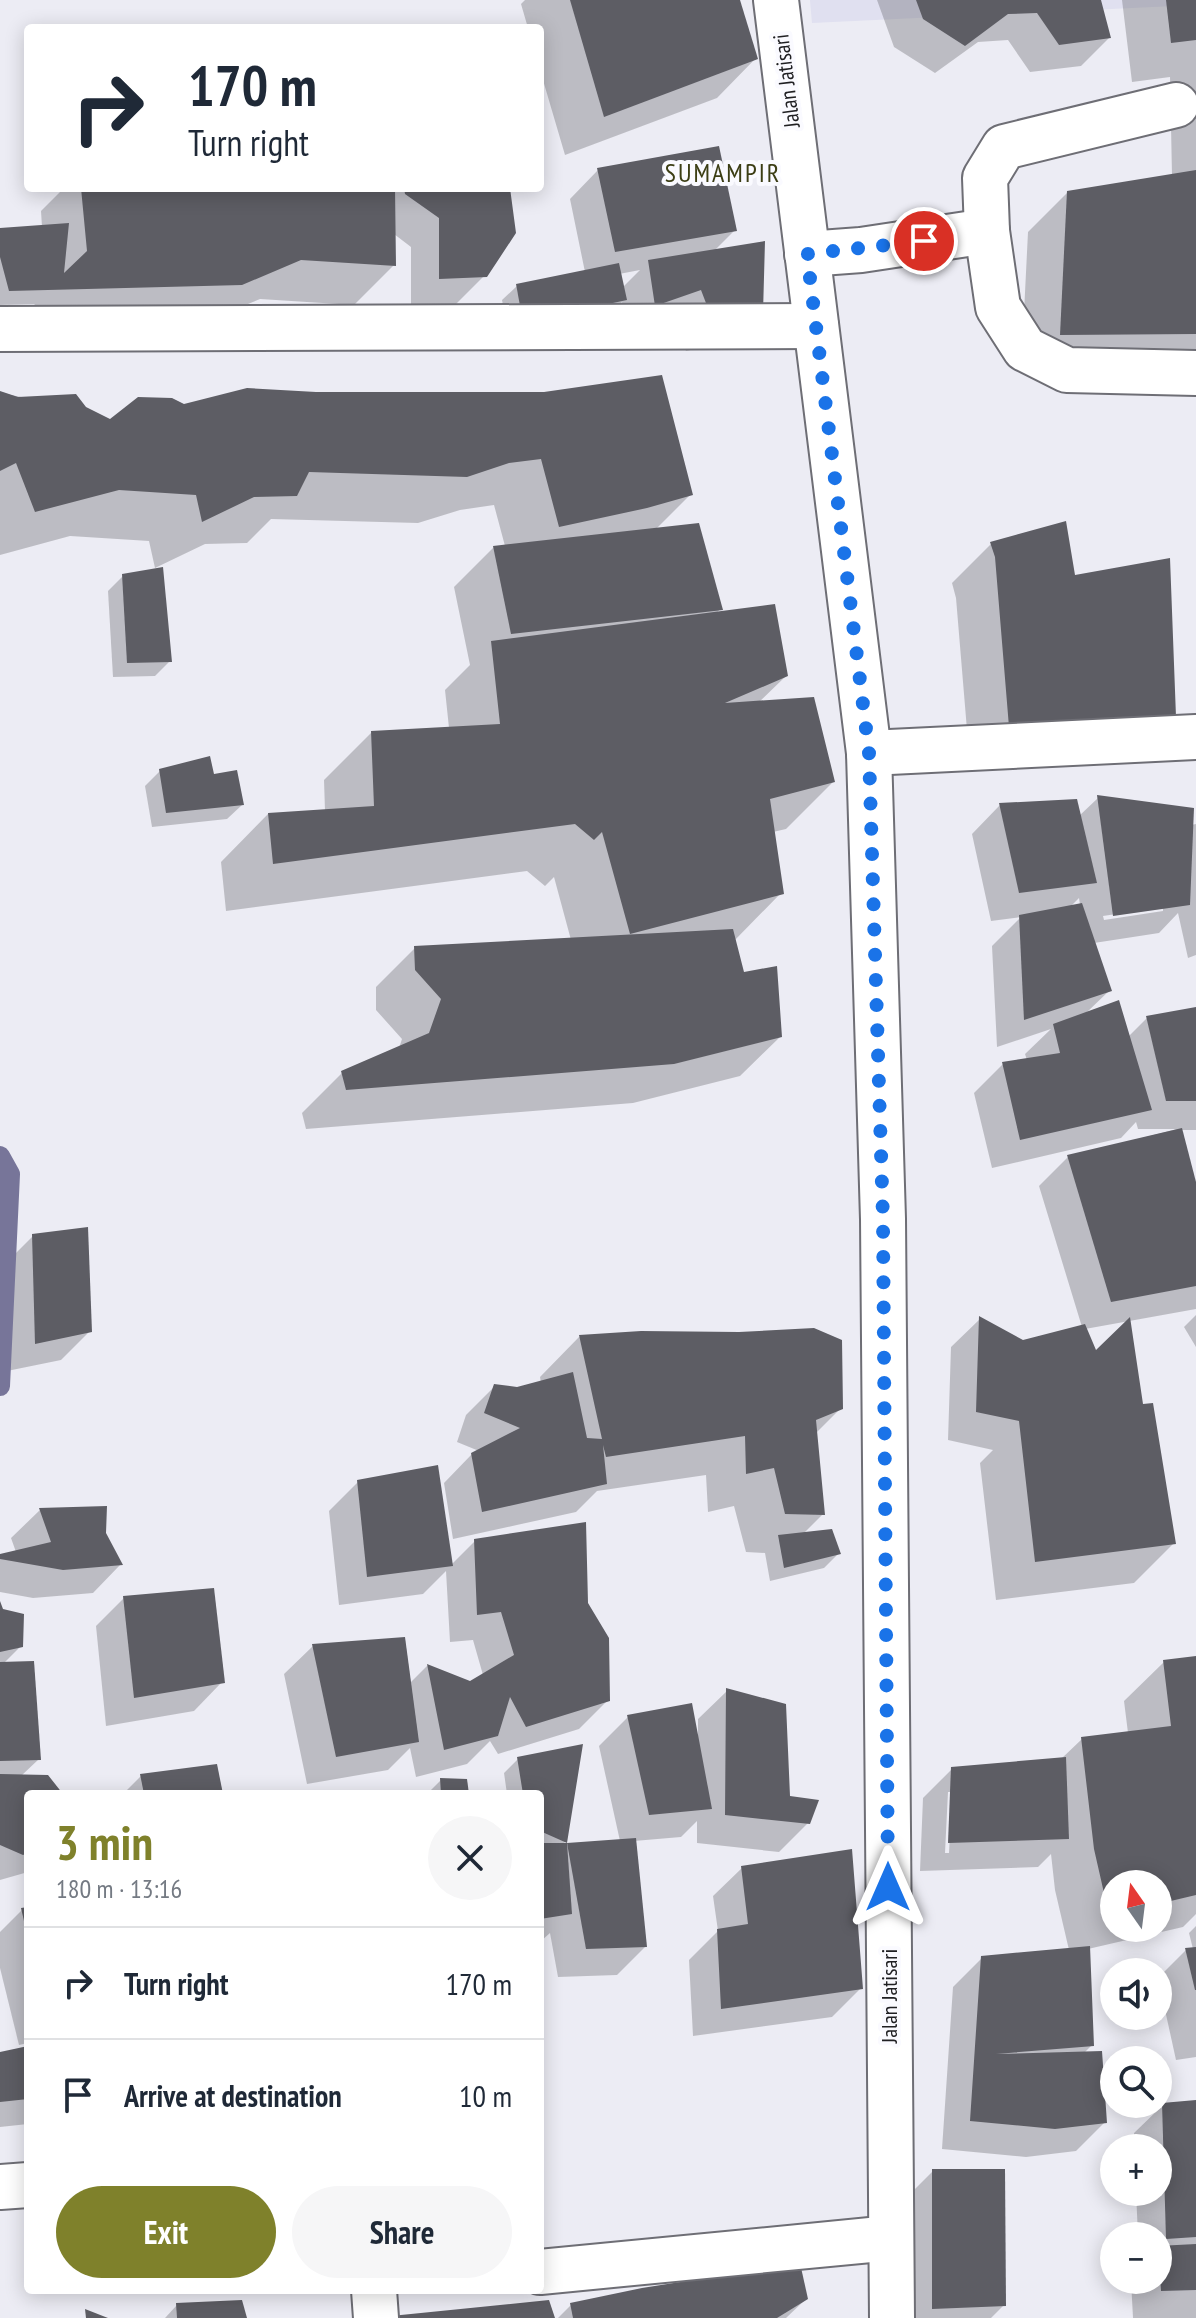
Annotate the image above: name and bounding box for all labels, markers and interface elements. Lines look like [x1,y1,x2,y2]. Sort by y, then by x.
street label: Jalan Jatisari [766,32,806,131]
text: 170 m [188,49,317,121]
icon: right [56,56,160,160]
text: Turn right [188,119,309,166]
district label: SUMAMPIR [665,156,781,189]
pin [890,207,958,275]
icon: arrive [902,219,946,263]
text: 3 min [56,1811,153,1873]
button: close [428,1816,512,1900]
position arrow [846,1845,930,1929]
north arrow [1100,1870,1172,1942]
map controls [1100,1870,1172,2294]
text: 180 m · 13:16 [56,1872,182,1905]
street label: Jalan Jatisari [875,1949,903,2044]
button: sound [1100,1958,1172,2030]
icon: right [56,1961,100,2005]
text: Turn right [124,1964,228,2003]
text: 170 m [446,1964,512,2003]
button: search [1100,2046,1172,2118]
icon: arrive [56,2073,100,2117]
text: Arrive at destination [124,2076,342,2115]
text: 10 m [459,2076,512,2115]
button: + [1100,2134,1172,2206]
button: Exit [56,2186,276,2278]
button: Share [292,2186,512,2278]
button: − [1100,2222,1172,2294]

